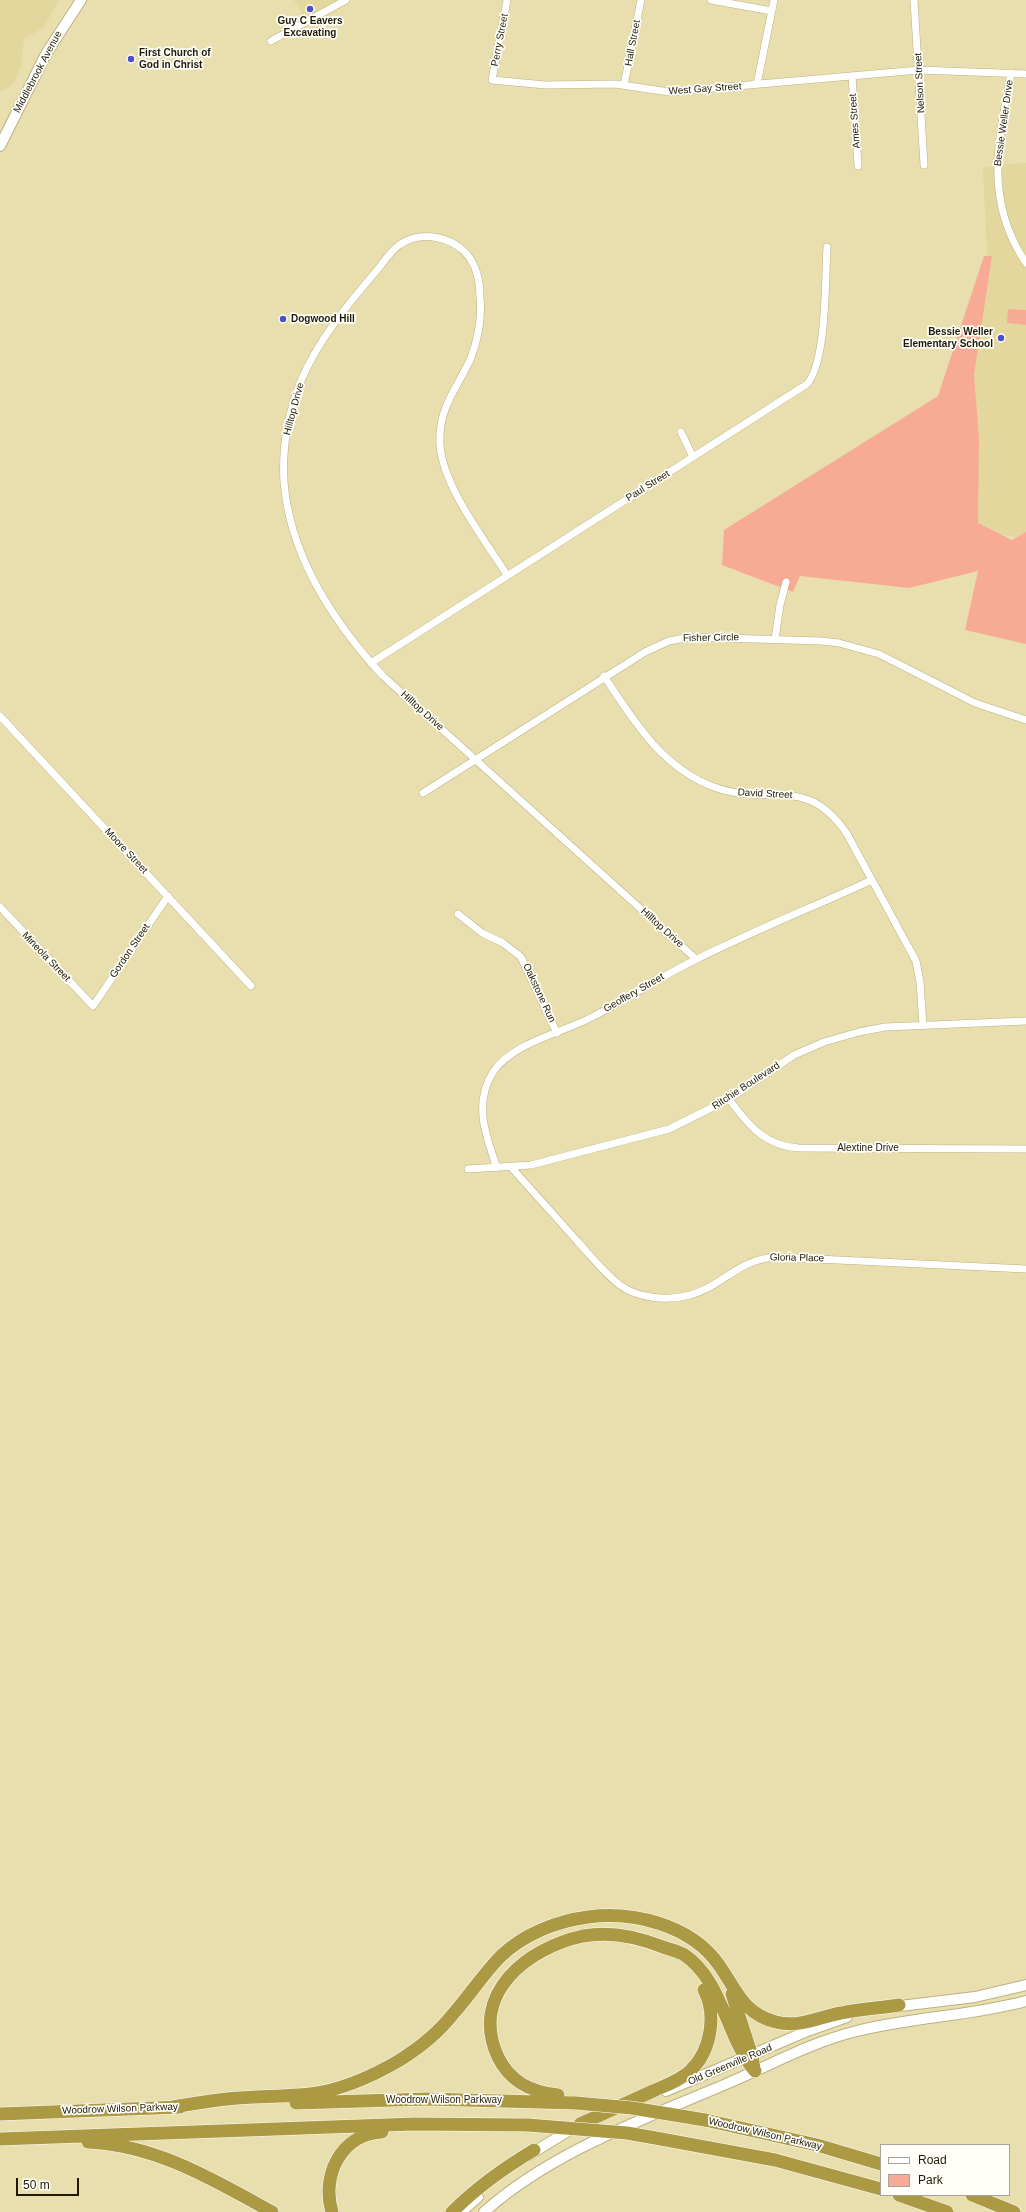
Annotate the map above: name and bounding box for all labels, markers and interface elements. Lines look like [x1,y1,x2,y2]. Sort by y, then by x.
marker: Guy C Eavers Excavating [305,4,315,14]
street label: Perry Street [489,13,511,67]
place label: Guy C Eavers Excavating [277,15,343,38]
street label: Hall Street [623,19,643,67]
street label: Middlebrook Avenue [11,29,65,115]
place label: First Church of God in Christ [139,47,211,70]
street label: Nelson Street [912,52,928,114]
marker: First Church of God in Christ [126,54,136,64]
street label: Bessie Weller Drive [992,79,1016,167]
street label: West Gay Street [668,80,742,98]
street label: Ames Street [847,93,863,149]
place label: Dogwood Hill [291,313,355,325]
marker: Dogwood Hill [278,314,288,324]
place label: Bessie Weller Elementary School [903,326,993,350]
marker: Bessie Weller Elementary School [996,333,1006,343]
street label: Hilltop Drive [281,381,307,437]
street label: Paul Street [624,468,672,504]
street label: Fisher Circle [683,632,739,644]
street label: Hilltop Drive [398,689,446,733]
street label: David Street [737,787,793,801]
street label: Moore Street [102,826,150,876]
street label: Hilltop Drive [638,906,686,950]
street label: Gordon Street [107,922,153,980]
street label: Mineola Street [19,930,73,984]
street label: Oakstone Run [520,961,558,1025]
street label: Geoffery Street [602,971,666,1015]
street label: Ritchie Boulevard [710,1060,782,1112]
street label: Alextine Drive [837,1142,899,1154]
street label: Gloria Place [770,1252,824,1264]
street label: Old Greenville Road [686,2042,774,2088]
street label: Woodrow Wilson Parkway [386,2094,502,2106]
street label: Woodrow Wilson Parkway [62,2101,178,2117]
street label: Woodrow Wilson Parkway [707,2115,823,2153]
legend [880,2144,1010,2196]
text: Road [918,2153,947,2167]
scale bar [18,2170,81,2196]
text: Park [918,2173,943,2187]
text: 50 m [23,2178,50,2192]

